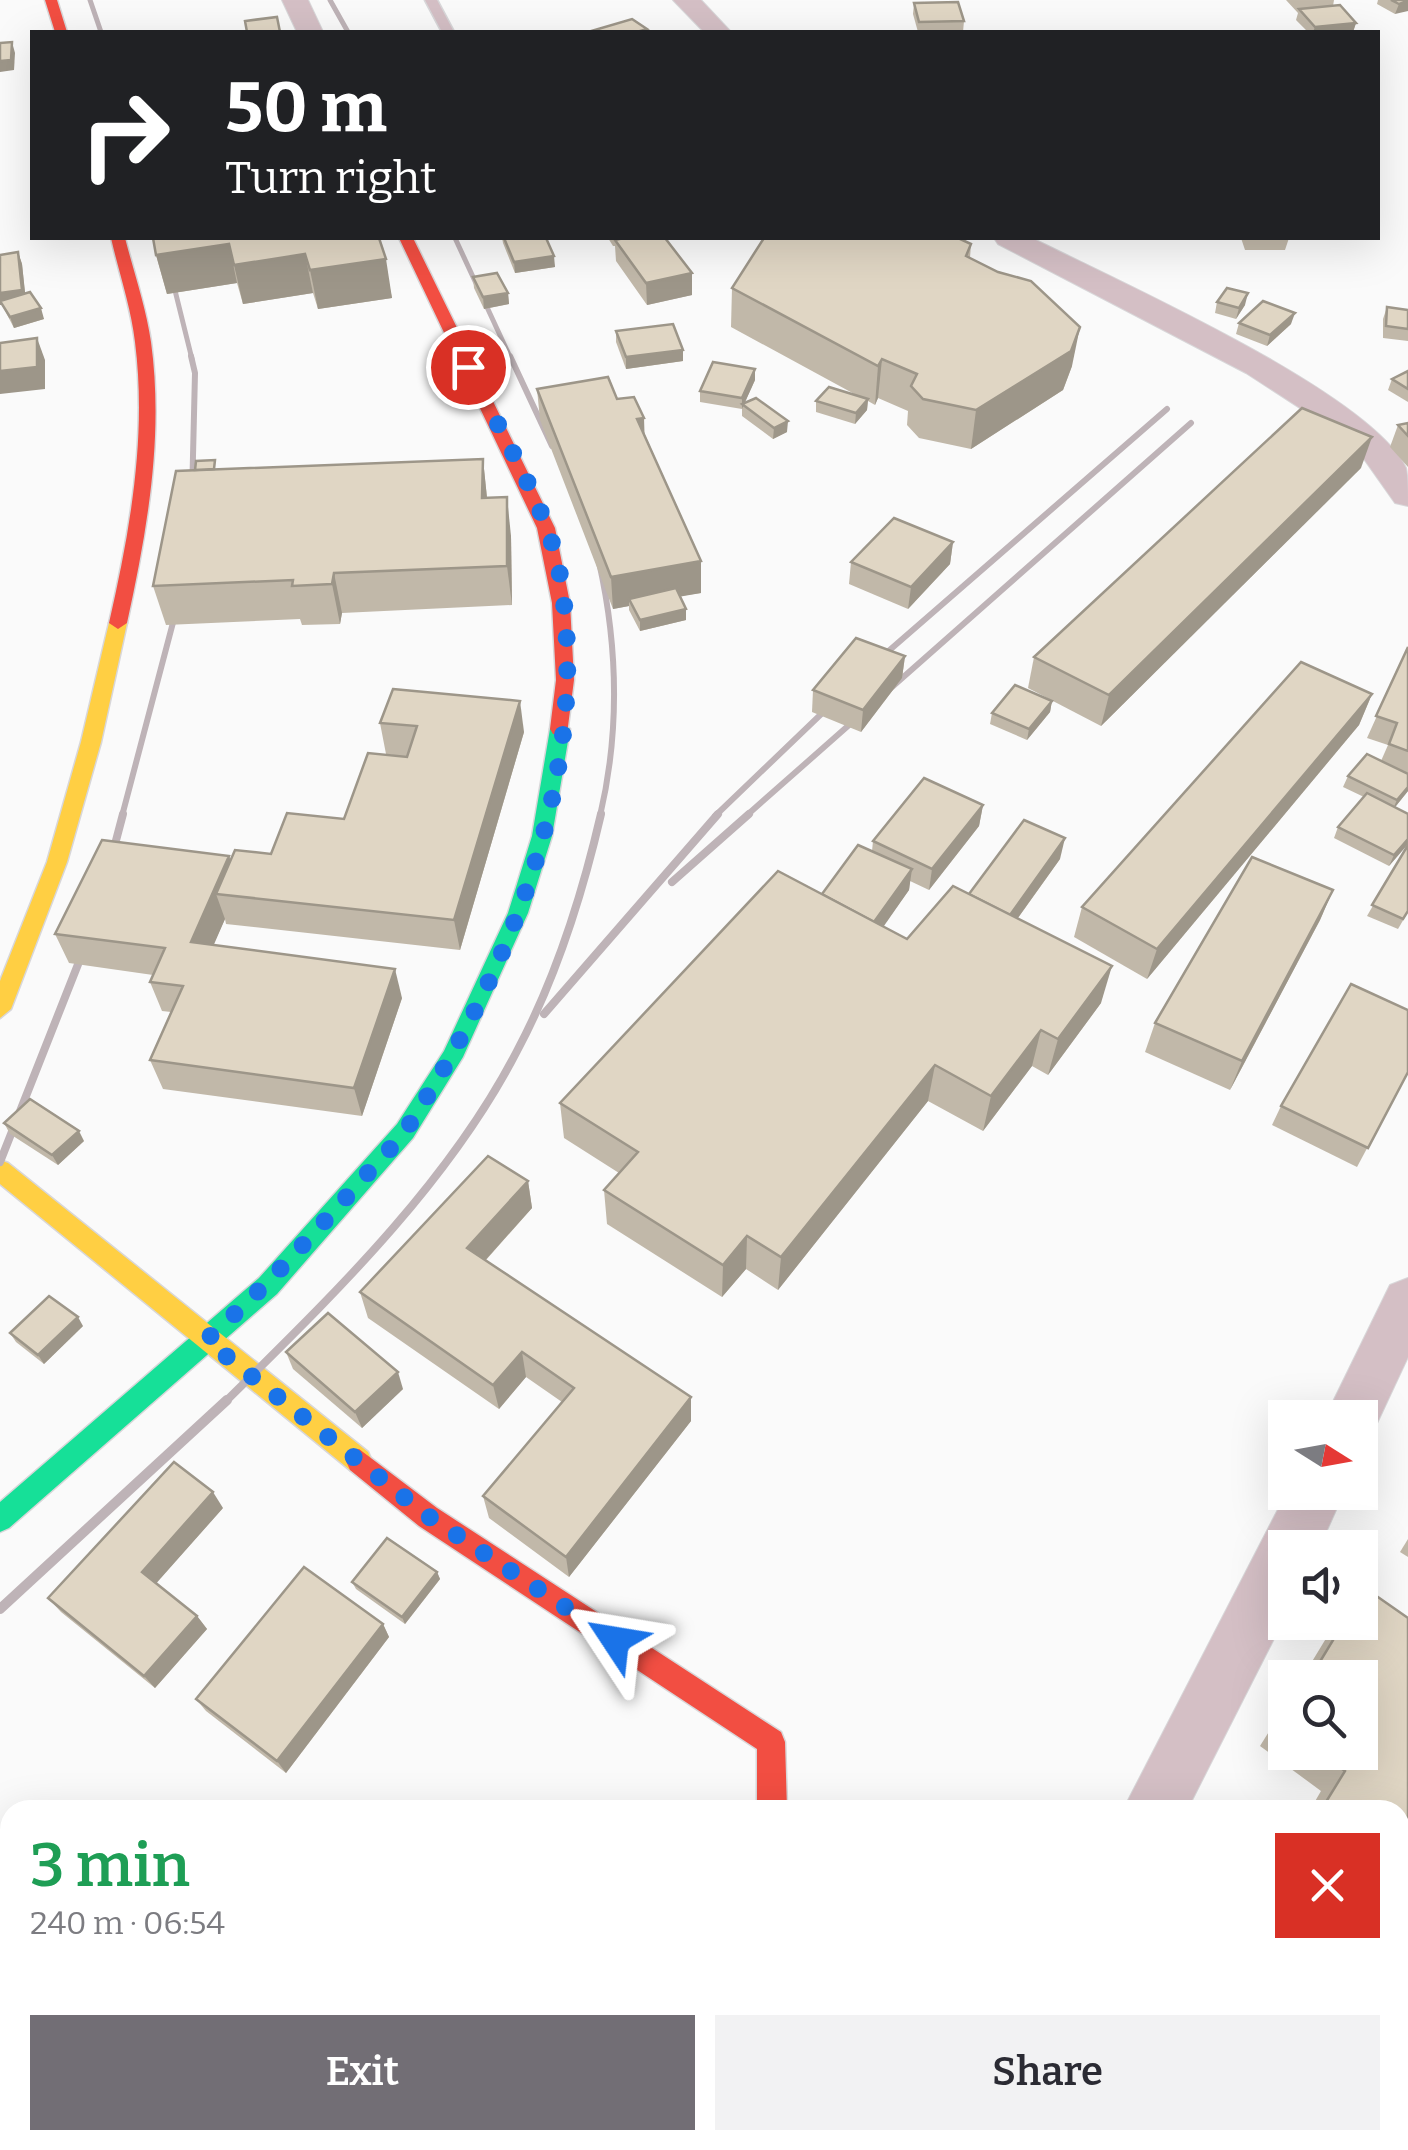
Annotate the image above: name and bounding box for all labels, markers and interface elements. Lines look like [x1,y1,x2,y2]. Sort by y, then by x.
text: 50 m [225,66,387,150]
icon: right [60,70,190,200]
text: Turn right [225,151,437,205]
pin [426,325,511,410]
icon: arrive [441,340,496,395]
north arrow [1268,1400,1378,1510]
map controls [1268,1400,1378,1770]
button: sound [1268,1530,1378,1640]
position arrow [563,1588,667,1692]
button: search [1268,1660,1378,1770]
text: 3 min [30,1830,190,1902]
button: close [1275,1833,1380,1938]
text: 240 m · 06:54 [30,1904,225,1942]
button: Exit [30,2015,695,2130]
button: Share [715,2015,1380,2130]

